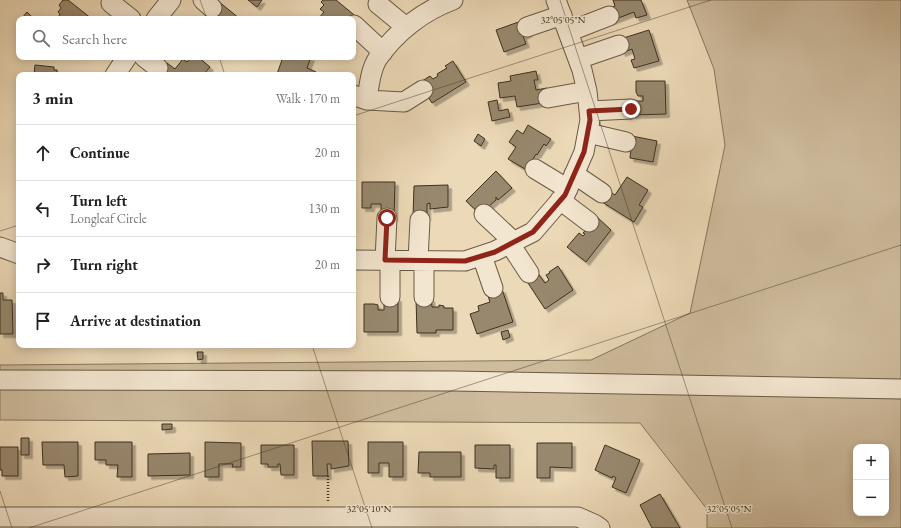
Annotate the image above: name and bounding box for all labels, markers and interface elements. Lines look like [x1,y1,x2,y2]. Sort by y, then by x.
text: 32°05'05"N [541,13,586,26]
search box [16,16,356,60]
icon: search [30,27,52,49]
text: Search here [62,29,127,48]
text: 3 min [32,87,73,109]
text: Walk · 170 m [276,90,340,107]
route end [622,100,640,118]
icon: ahead [32,142,54,164]
text: Continue [70,143,130,162]
text: 20 m [315,144,340,161]
text: Turn left [70,191,127,210]
icon: left [32,198,54,220]
text: 130 m [309,200,340,217]
route start [378,209,396,227]
text: Longleaf Circle [70,210,147,227]
icon: right [32,254,54,276]
text: Turn right [70,255,138,274]
text: 20 m [315,256,340,273]
icon: arrive [32,310,54,332]
text: Arrive at destination [70,311,201,330]
map controls [853,444,889,516]
button: + [853,444,889,480]
button: − [853,480,889,516]
text: 32°05'10"N [347,502,392,515]
text: 32°05'05"N [707,502,752,515]

